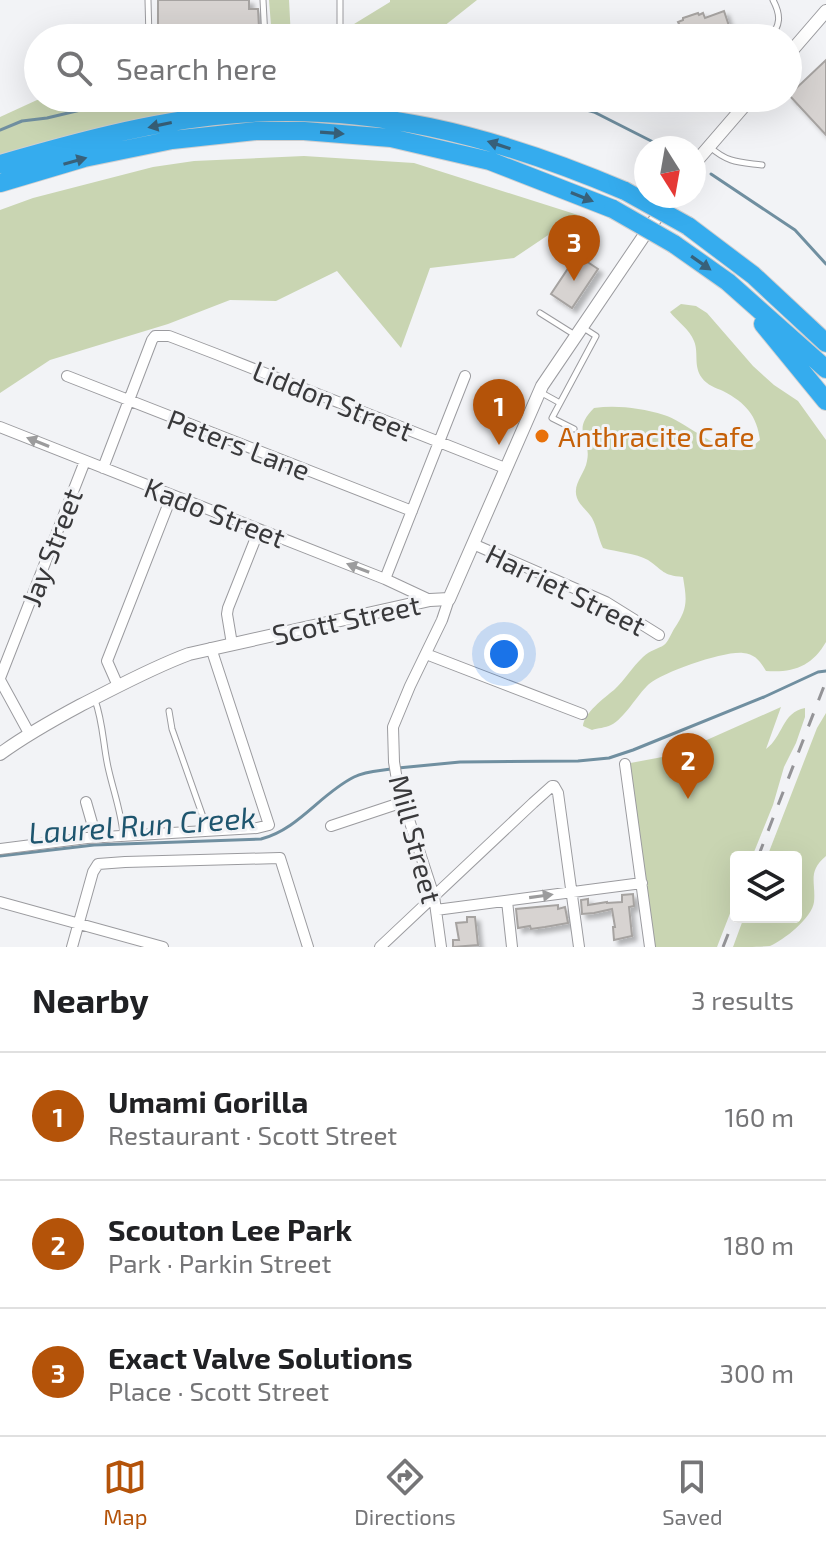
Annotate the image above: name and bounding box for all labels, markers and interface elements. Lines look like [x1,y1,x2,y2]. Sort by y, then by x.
search box [24,24,802,112]
icon: search [52,46,96,90]
text: Search here [116,50,277,86]
one-way arrow [147,119,172,131]
one-way arrow [320,127,345,140]
north arrow [634,136,706,208]
one-way arrow [487,139,511,151]
one-way arrow [63,154,87,167]
one-way arrow [570,191,594,204]
pin: 3 [548,215,600,281]
one-way arrow [691,255,712,270]
street label: Liddon Street [248,352,418,448]
pin: 1 [473,379,525,445]
street label: Peters Lane [163,401,315,487]
place label: Anthracite Cafe [558,419,755,453]
marker: Anthracite Cafe [533,427,551,445]
one-way arrow [26,435,50,448]
street label: Kado Street [140,470,290,554]
street label: Jay Street [13,483,89,611]
street label: Harriet Street [481,536,651,642]
one-way arrow [346,561,370,574]
street label: Scott Street [269,587,423,651]
your location [484,634,524,674]
pin: 2 [662,733,714,799]
street label: Mill Street [383,771,449,907]
water label: Laurel Run Creek [27,798,257,850]
map controls [730,851,802,923]
button: layers [730,851,802,923]
one-way arrow [529,889,554,902]
text: Nearby [32,979,149,1020]
text: 3 results [691,984,794,1015]
text: Umami Gorilla [108,1083,308,1119]
text: 1 [52,1101,64,1132]
text: 160 m [725,1101,794,1132]
text: Restaurant · Scott Street [108,1119,397,1150]
text: Scouton Lee Park [108,1211,352,1247]
text: 2 [50,1229,66,1260]
text: 180 m [724,1229,794,1260]
text: Park · Parkin Street [108,1247,331,1278]
text: Exact Valve Solutions [108,1339,413,1375]
text: 3 [51,1357,65,1388]
text: 300 m [720,1357,794,1388]
text: Place · Scott Street [108,1375,329,1406]
tab: Map [103,1455,147,1529]
tab: Directions [354,1455,456,1529]
tab: Saved [662,1455,723,1529]

